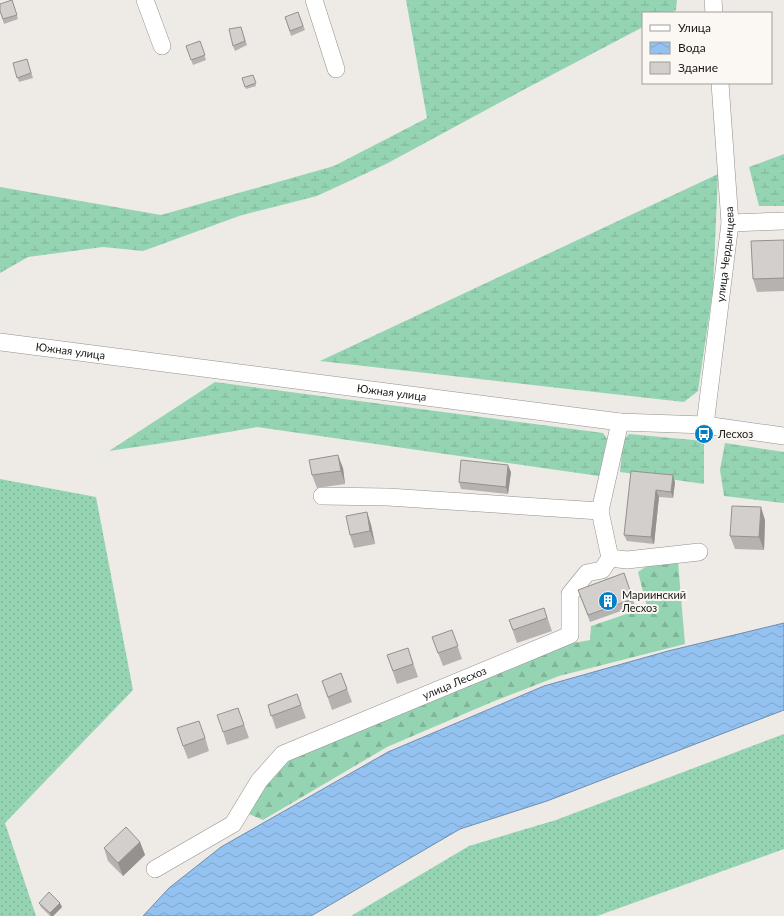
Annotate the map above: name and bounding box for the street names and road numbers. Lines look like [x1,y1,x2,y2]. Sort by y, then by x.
street label: улица Чердынцева [713,206,736,303]
street label: Южная улица [35,340,106,362]
street label: Южная улица [356,381,427,403]
street label: улица Лесхоз [420,663,488,702]

